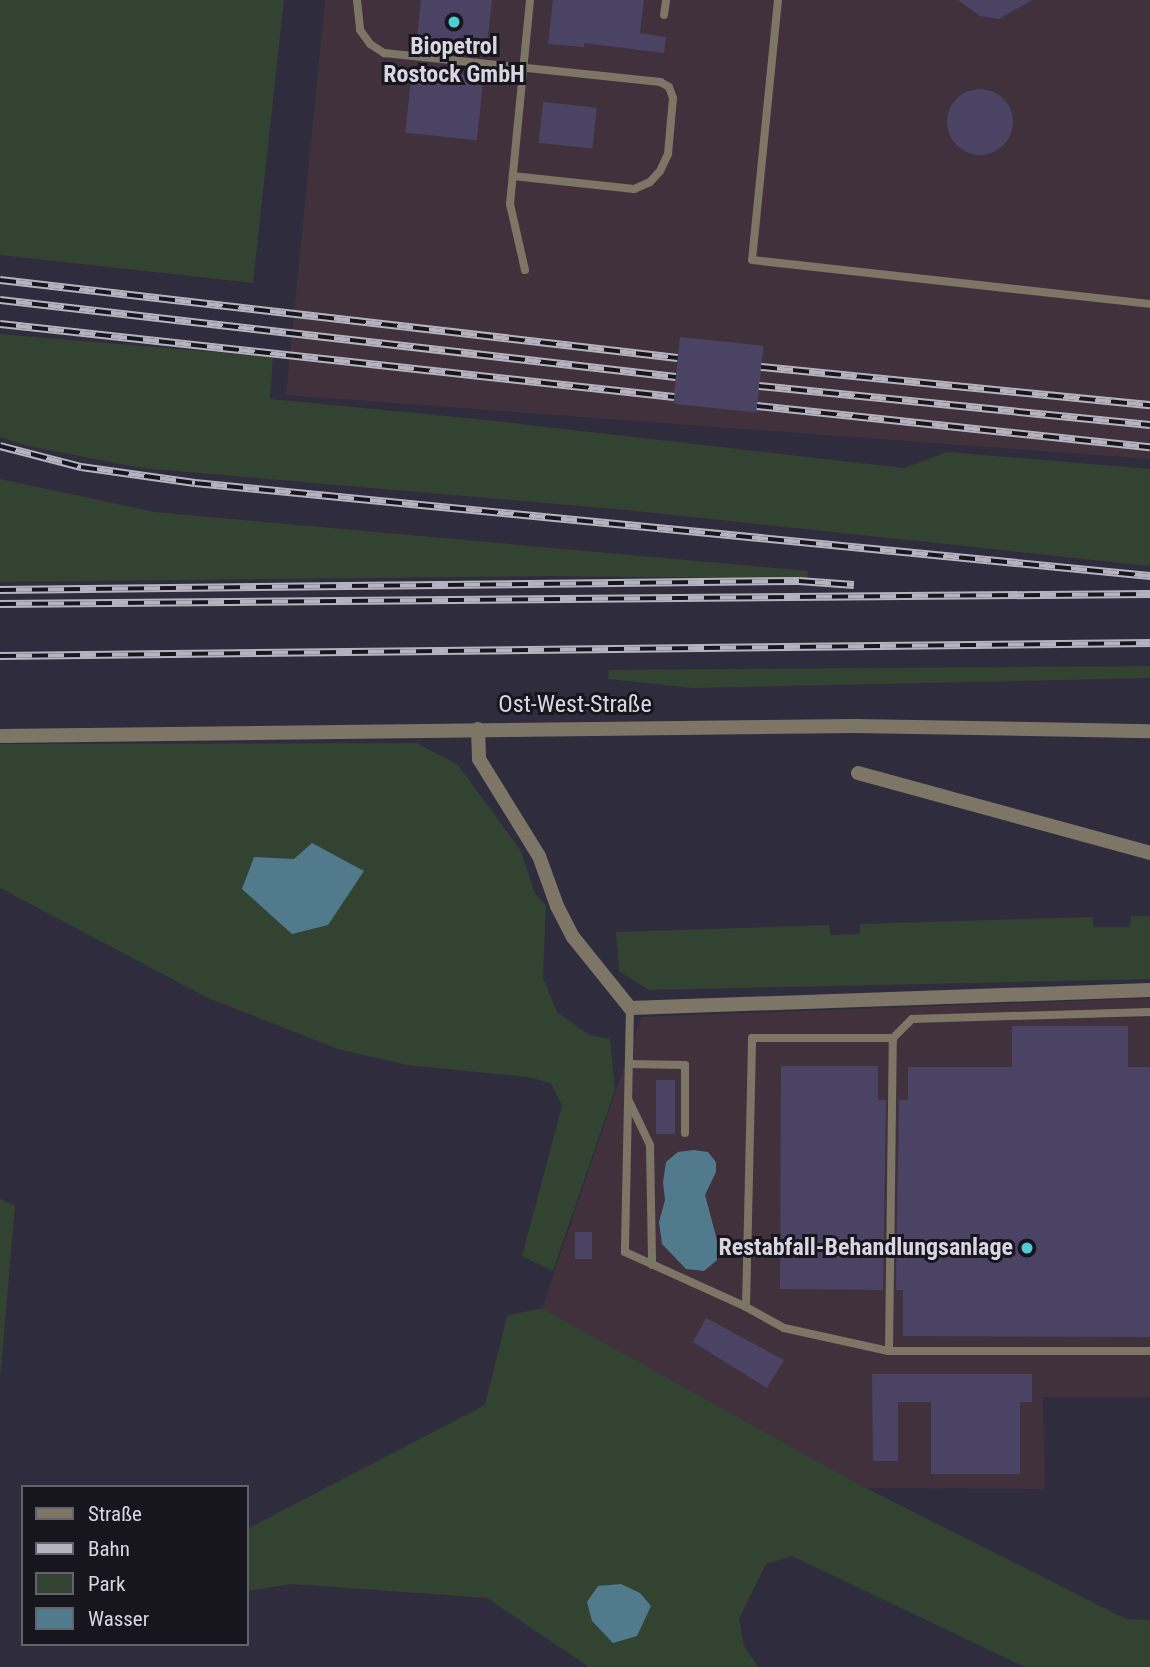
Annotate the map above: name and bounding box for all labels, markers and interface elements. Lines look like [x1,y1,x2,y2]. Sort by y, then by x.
marker: Biopetrol Rostock GmbH [446,14,462,30]
place label: Biopetrol Rostock GmbH [383,33,525,89]
street label: Ost-West-Straße [498,691,652,719]
place label: Restabfall-Behandlungsanlage [718,1234,1013,1262]
marker: Restabfall-Behandlungsanlage [1019,1240,1035,1256]
legend [21,1485,248,1646]
text: Straße [88,1502,142,1526]
text: Bahn [88,1537,130,1561]
text: Park [88,1572,125,1596]
text: Wasser [88,1607,149,1631]

